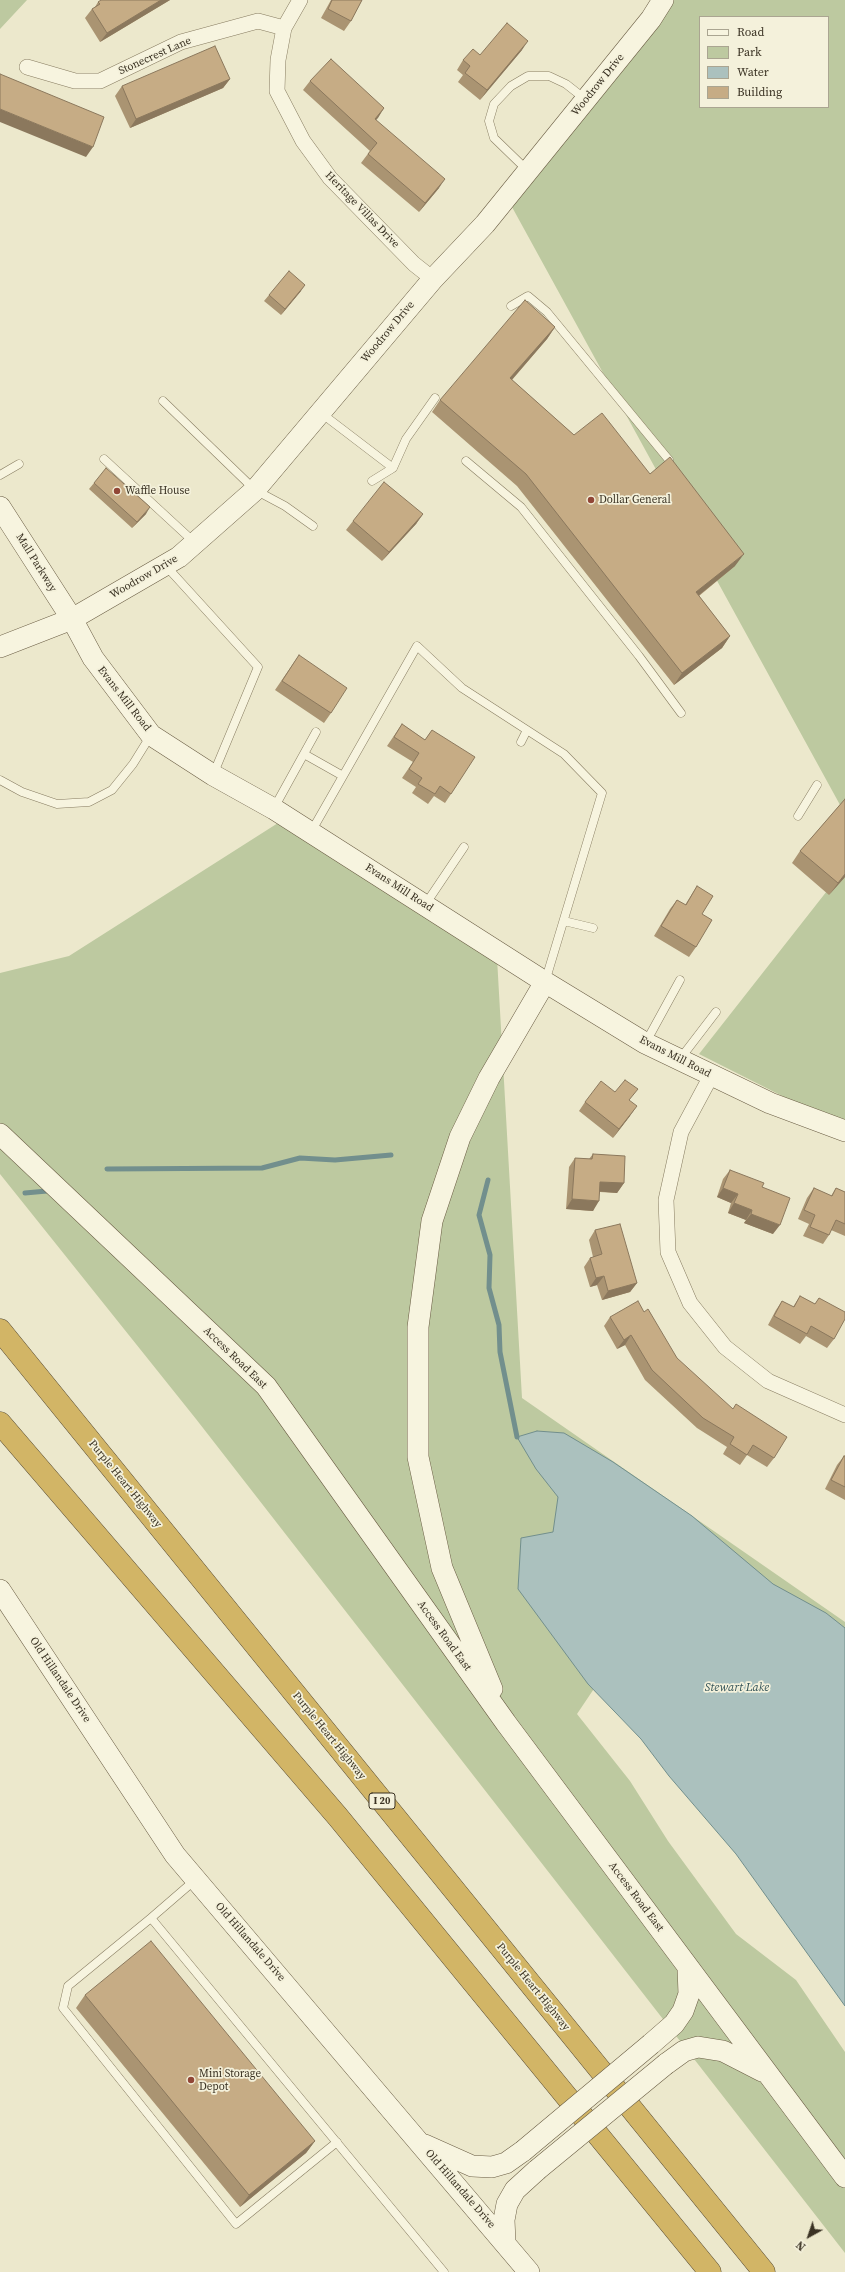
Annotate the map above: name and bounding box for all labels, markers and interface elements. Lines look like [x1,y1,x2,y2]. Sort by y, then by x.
legend [699,16,829,108]
text: Road [737,24,764,40]
street label: Stonecrest Lane [117,34,193,78]
text: Park [737,44,762,60]
street label: Woodrow Drive [569,51,627,119]
text: Water [737,64,769,80]
text: Building [737,84,782,100]
street label: Heritage Villas Drive [322,169,402,251]
street label: Woodrow Drive [358,299,418,365]
place label: Waffle House [125,484,190,498]
marker: Waffle House [112,486,122,496]
place label: Dollar General [599,493,671,507]
marker: Dollar General [586,495,596,505]
street label: Mall Parkway [13,531,59,595]
street label: Woodrow Drive [108,552,180,602]
street label: Evans Mill Road [95,664,153,734]
street label: Evans Mill Road [362,861,436,915]
street label: Evans Mill Road [637,1033,713,1081]
street label: Access Road East [200,1324,270,1392]
street label: Purple Heart Highway [86,1438,164,1530]
street label: Access Road East [414,1598,474,1674]
street label: Old Hillandale Drive [27,1635,93,1725]
water label: Stewart Lake [705,1681,769,1695]
street label: Purple Heart Highway [290,1690,368,1782]
road number: I 20 [369,1793,395,1809]
street label: Access Road East [606,1860,666,1934]
street label: Old Hillandale Drive [212,1900,288,1984]
street label: Purple Heart Highway [494,1941,572,2033]
place label: Mini Storage Depot [199,2067,261,2093]
marker: Mini Storage Depot [186,2075,196,2085]
street label: Old Hillandale Drive [422,2147,498,2231]
north arrow [789,2216,829,2256]
text: N [793,2237,809,2254]

